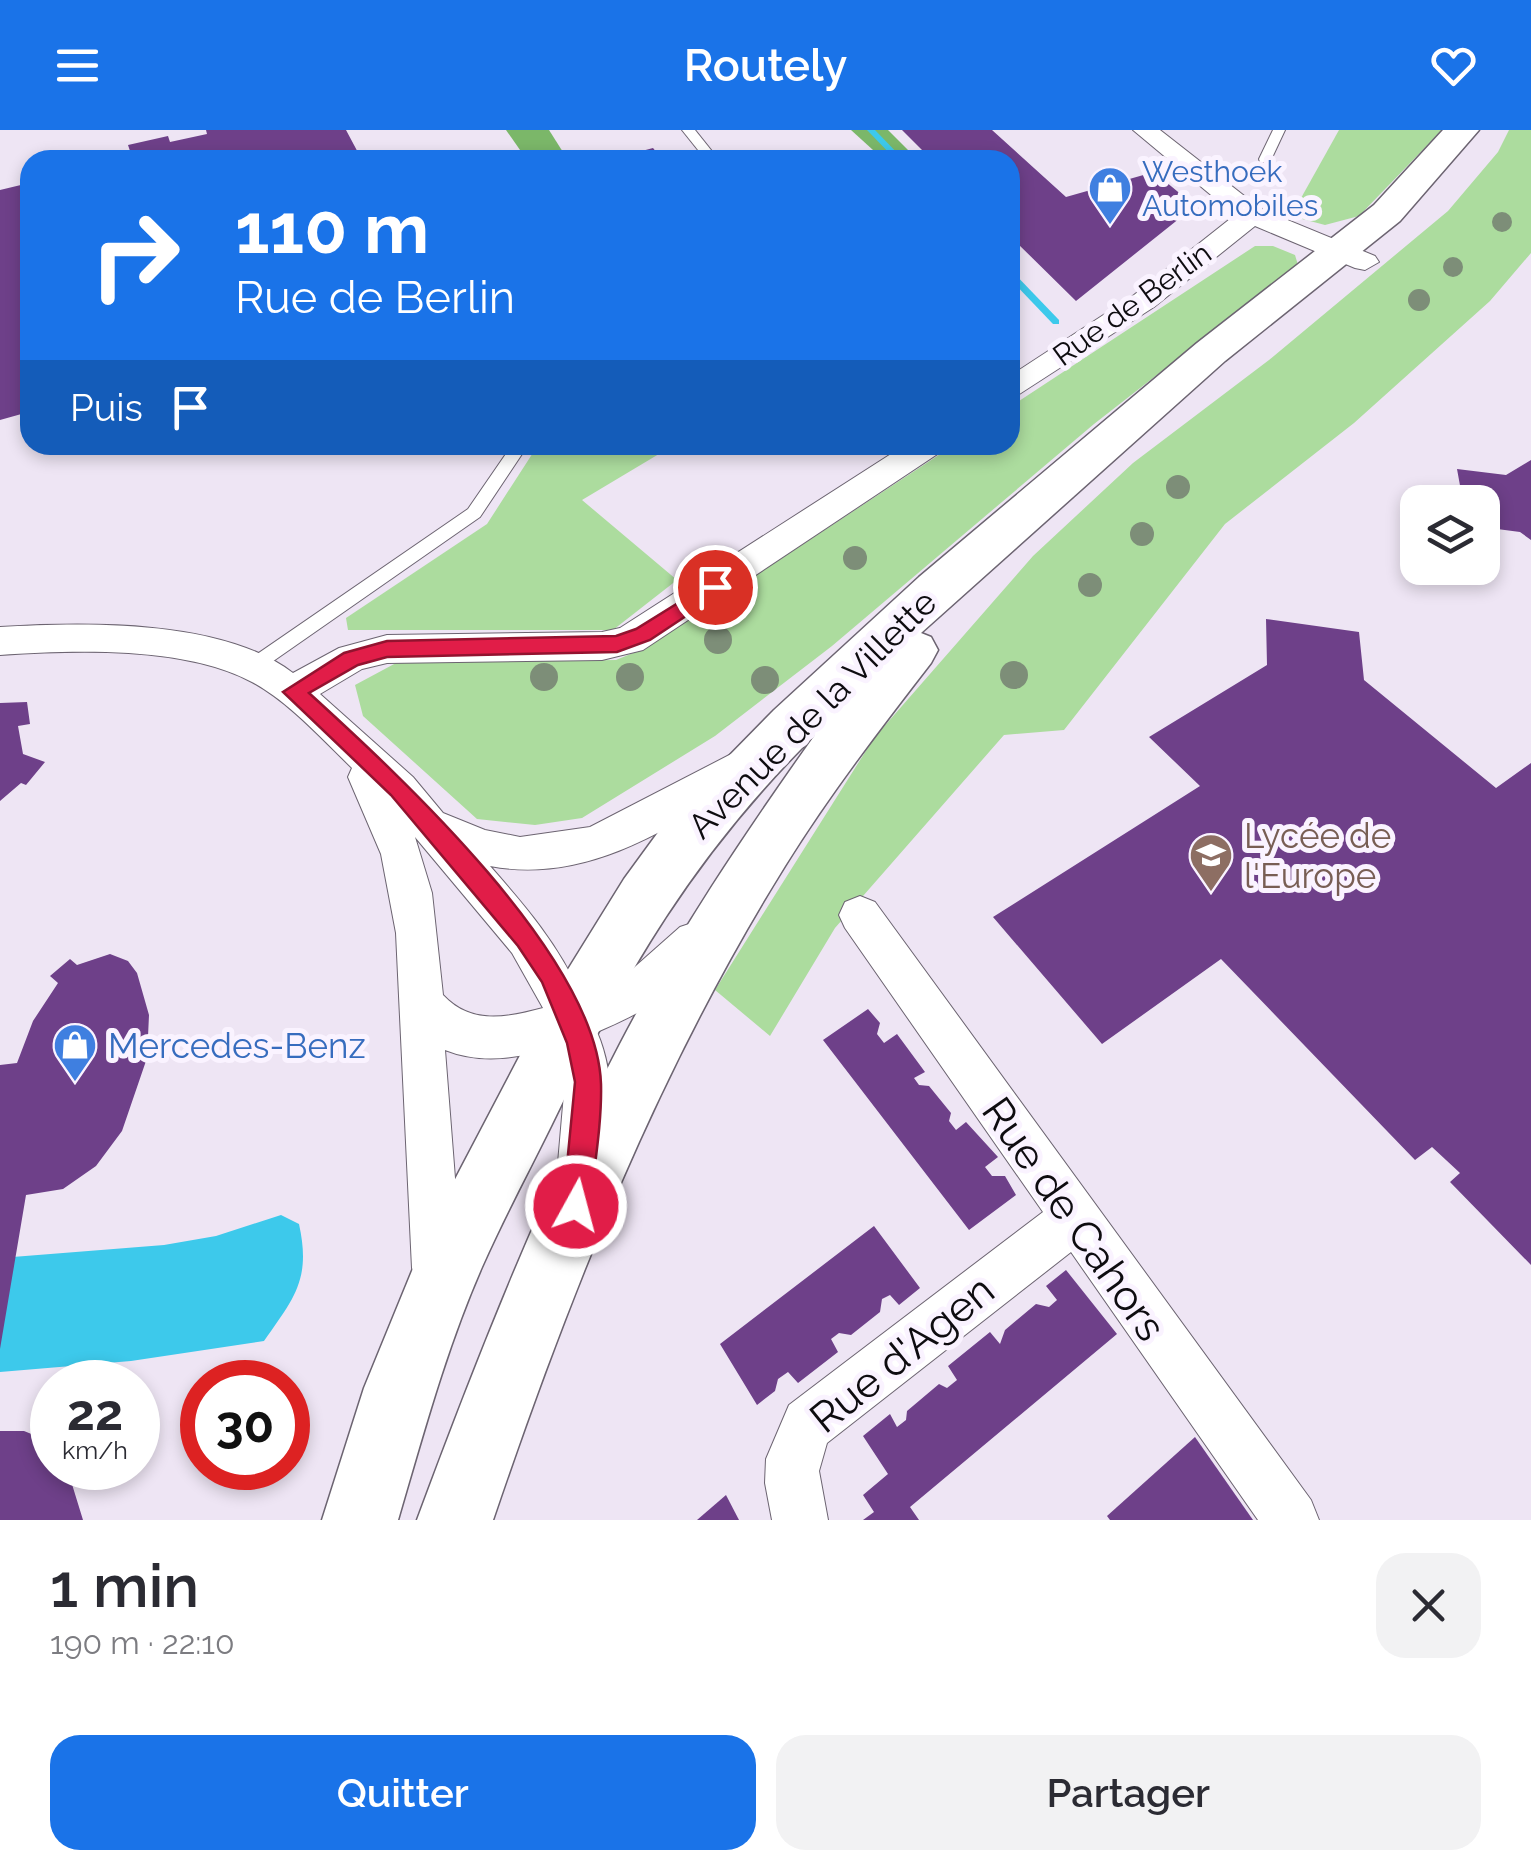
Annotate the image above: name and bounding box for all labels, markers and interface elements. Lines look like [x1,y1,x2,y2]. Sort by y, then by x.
icon: menu [50,38,105,93]
icon: heart [1426,38,1481,93]
text: Routely [684,39,847,92]
place label: Westhoek Automobiles [1142,154,1318,223]
shop icon: Westhoek Automobiles [1087,165,1133,226]
text: 110 m [235,187,429,269]
icon: right [70,190,200,320]
street label: Rue de Berlin [1046,235,1218,373]
text: Rue de Berlin [235,271,515,324]
icon: arrive [163,380,218,435]
text: Puis [70,385,143,430]
map controls [1400,485,1500,585]
button: layers [1400,485,1500,585]
pin [673,545,758,630]
icon: arrive [688,560,743,615]
street label: Avenue de la Villette [679,581,945,847]
place label: Lycée de l'Europe [1244,815,1391,896]
school or university icon: Lycée de l'Europe [1188,832,1234,893]
shop icon: Mercedes-Benz [52,1022,98,1083]
place label: Mercedes-Benz [108,1025,366,1066]
street label: Rue de Cahors [972,1088,1176,1350]
position arrow [524,1154,628,1258]
street label: Rue d'Agen [800,1265,1004,1443]
speed limit sign: 30 [180,1360,310,1490]
text: 22 [67,1383,123,1442]
text: km/h [62,1435,128,1465]
text: 1 min [50,1551,199,1621]
button: close [1376,1553,1481,1658]
text: 190 m · 22:10 [50,1624,235,1661]
button: Quitter [50,1735,756,1850]
button: Partager [776,1735,1481,1850]

